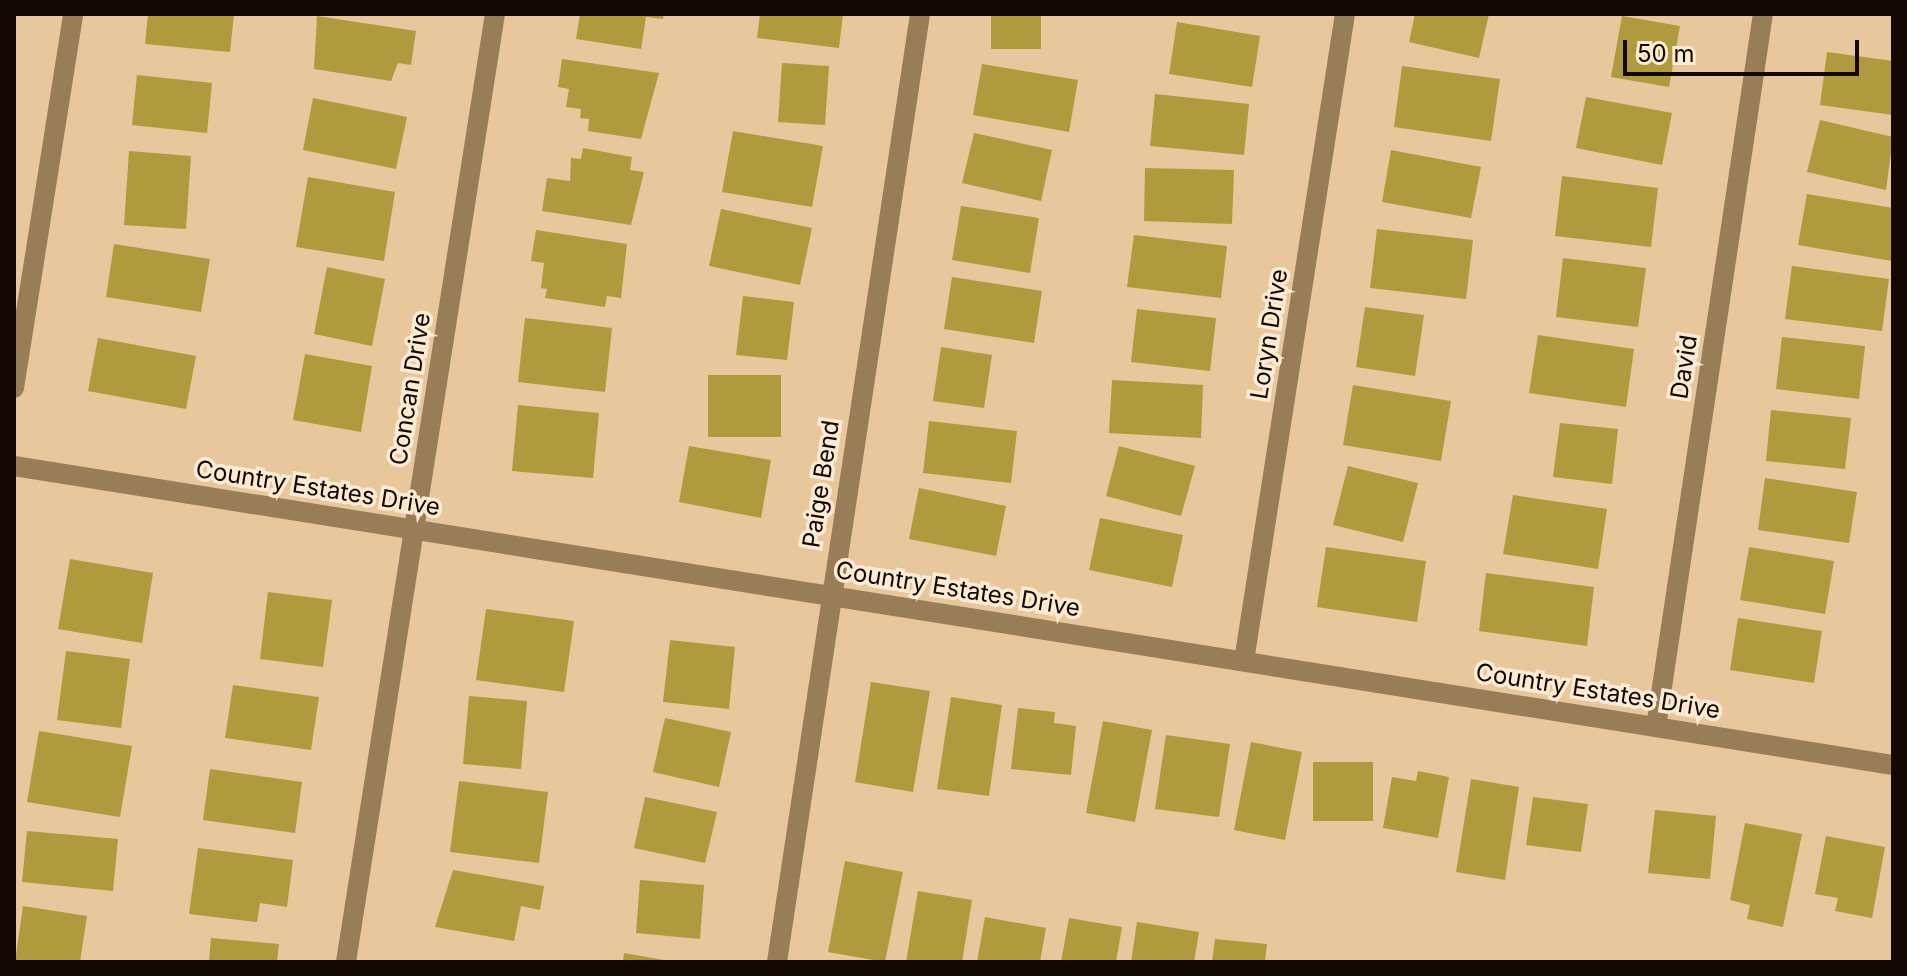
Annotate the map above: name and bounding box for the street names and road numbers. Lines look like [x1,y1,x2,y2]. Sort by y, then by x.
street label: Loryn Drive [1245,267,1293,401]
street label: Concan Drive [384,311,436,467]
street label: David [1665,333,1703,401]
street label: Paige Bend [797,418,845,550]
street label: Country Estates Drive [194,454,442,522]
street label: Country Estates Drive [834,555,1082,623]
street label: Country Estates Drive [1474,657,1722,725]

